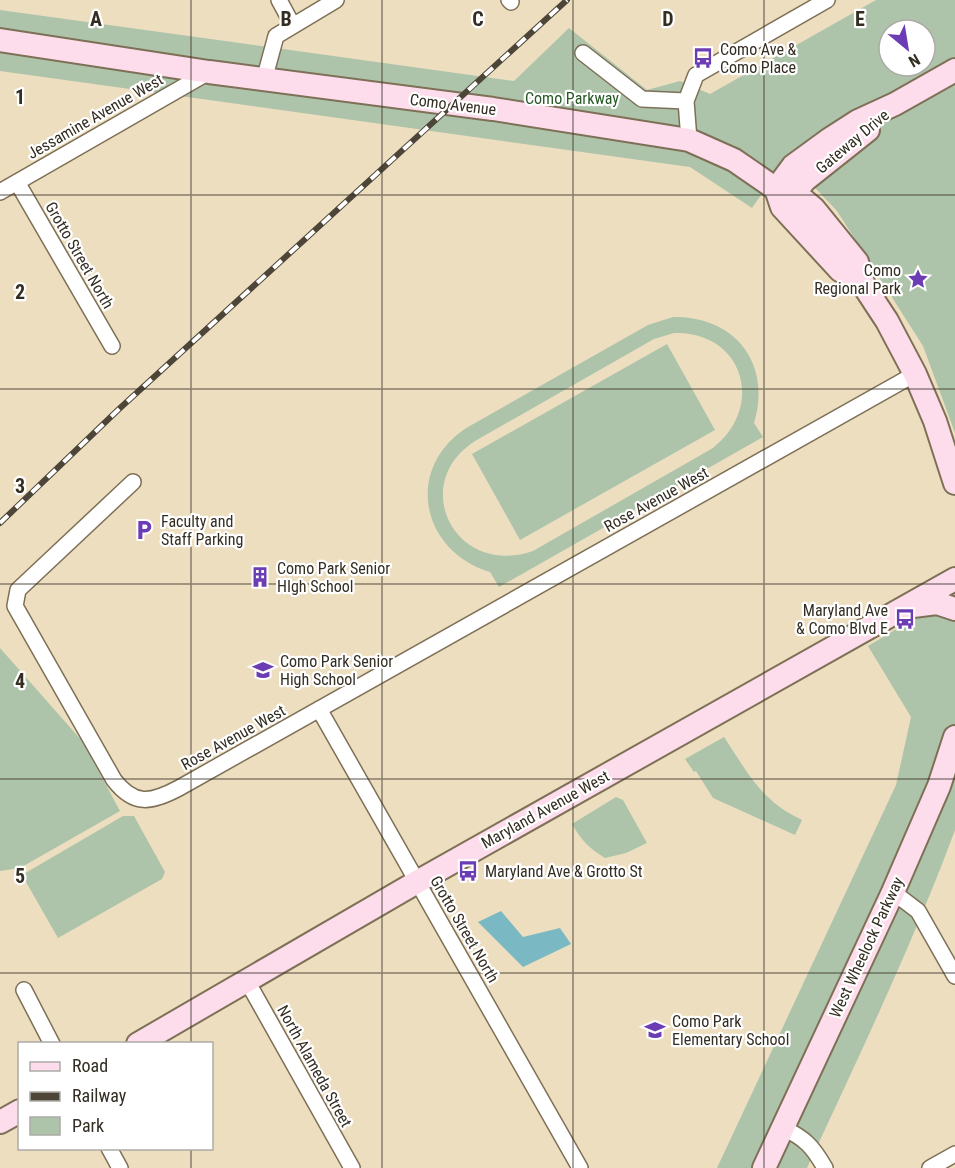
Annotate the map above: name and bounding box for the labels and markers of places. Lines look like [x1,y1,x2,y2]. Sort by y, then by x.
place label: Como Ave & Como Place [720,40,797,77]
bus stop icon: Como Ave & Como Place [691,46,715,70]
place label: Como Regional Park [814,261,902,298]
place icon: Como Regional Park [906,267,930,291]
place label: Faculty and Staff Parking [161,512,243,549]
parking icon: Faculty and Staff Parking [132,518,156,542]
place label: Como Park Senior HIgh School [277,559,390,596]
building icon: Como Park Senior HIgh School [248,565,272,589]
place label: Maryland Ave & Como Blvd E [796,601,888,638]
bus stop icon: Maryland Ave & Como Blvd E [893,607,917,631]
place label: Como Park Senior High School [280,652,393,689]
school or university icon: Como Park Senior High School [251,658,275,682]
bus stop icon: Maryland Ave & Grotto St [456,859,480,883]
place label: Maryland Ave & Grotto St [485,862,643,881]
place label: Como Park Elementary School [672,1012,789,1049]
school or university icon: Como Park Elementary School [643,1018,667,1042]

